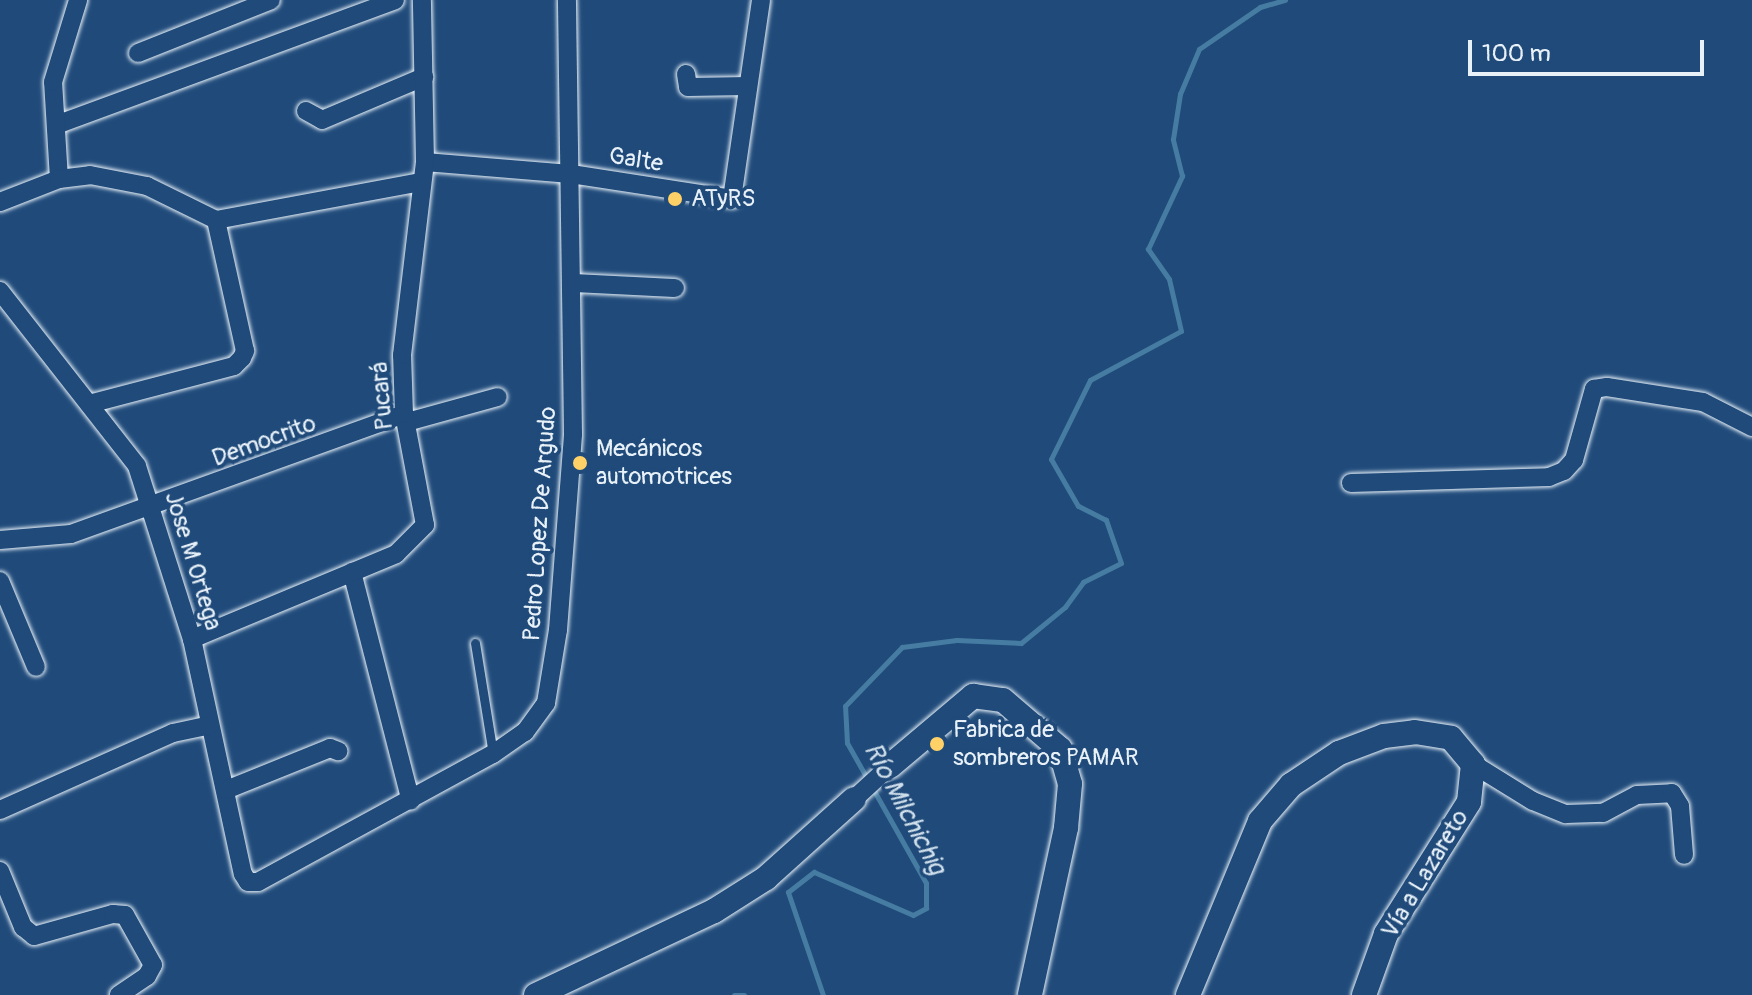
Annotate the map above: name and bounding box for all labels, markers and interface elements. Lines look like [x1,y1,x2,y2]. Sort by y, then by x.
scale bar [1472,24,1708,74]
text: 100 m [1482,39,1551,68]
street label: Galte [607,142,665,178]
place label: ATyRS [691,185,755,213]
marker: ATyRS [666,190,684,208]
street label: Pucará [365,361,399,431]
street label: Pedro Lopez De Argudo [517,406,563,642]
street label: Democrito [208,409,320,473]
place label: Mecánicos automotrices [596,435,732,491]
marker: Mecánicos automotrices [571,454,589,472]
street label: Jose M Ortega [158,488,228,634]
place label: Fabrica de sombreros PAMAR [953,716,1139,772]
marker: Fabrica de sombreros PAMAR [928,735,946,753]
water label: Río Milchichig [856,738,952,880]
street label: Vía a Lazareto [1375,805,1475,943]

